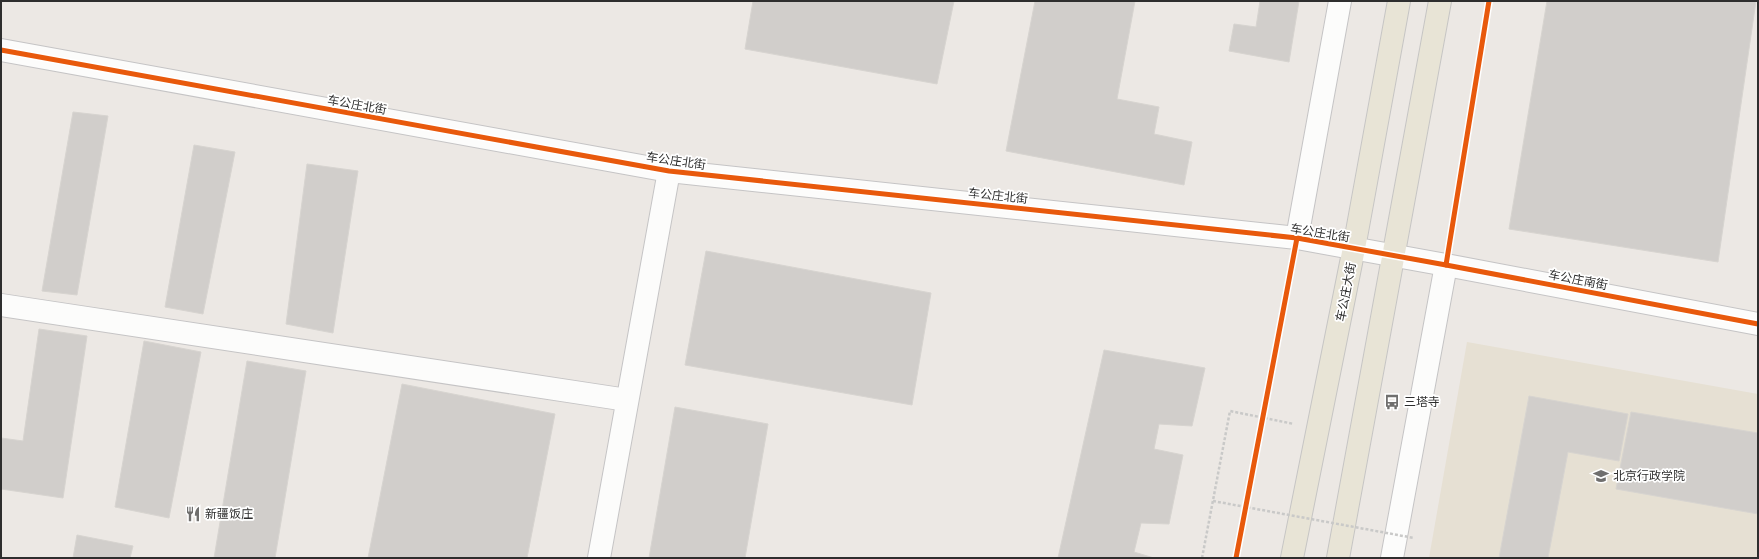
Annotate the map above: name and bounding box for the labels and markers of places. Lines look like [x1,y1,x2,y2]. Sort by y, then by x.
bus stop icon: 三塔寺 [1383,393,1401,411]
place label: 三塔寺 [1404,393,1440,410]
school or university icon: 北京行政学院 [1592,467,1610,485]
place label: 北京行政学院 [1613,467,1685,484]
restaurant icon: 新疆饭庄 [184,505,202,523]
place label: 新疆饭庄 [205,505,253,522]

